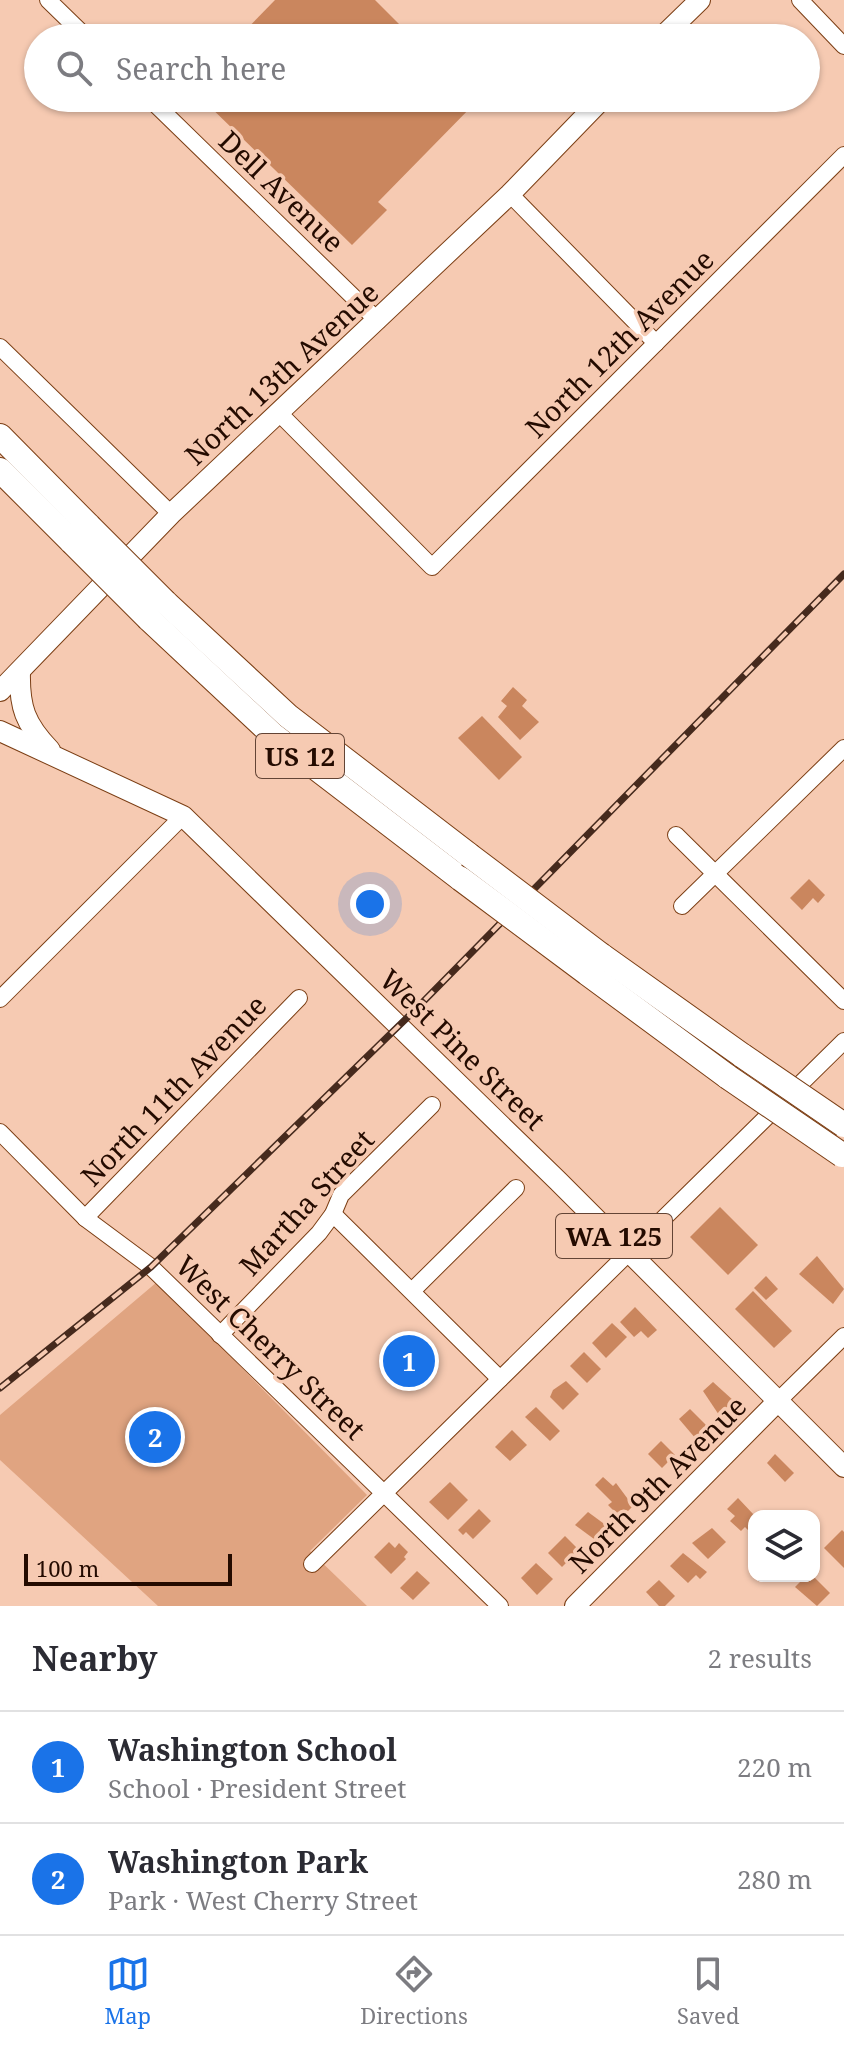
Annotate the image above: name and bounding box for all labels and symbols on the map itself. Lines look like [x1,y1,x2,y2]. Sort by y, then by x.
street label: Dell Avenue [211,122,353,260]
street label: North 12th Avenue [516,240,722,446]
street label: North 13th Avenue [176,273,386,473]
road number: US 12 [256,734,344,778]
your location [350,884,390,924]
street label: West Pine Street [372,960,554,1138]
street label: North 11th Avenue [72,986,274,1194]
street label: Martha Street [230,1121,382,1283]
road number: WA 125 [556,1214,672,1258]
street label: West Cherry Street [168,1247,374,1448]
pin: 1 [383,1331,435,1391]
street label: North 9th Avenue [560,1387,754,1581]
pin: 2 [129,1407,181,1467]
scale bar [24,1550,232,1586]

